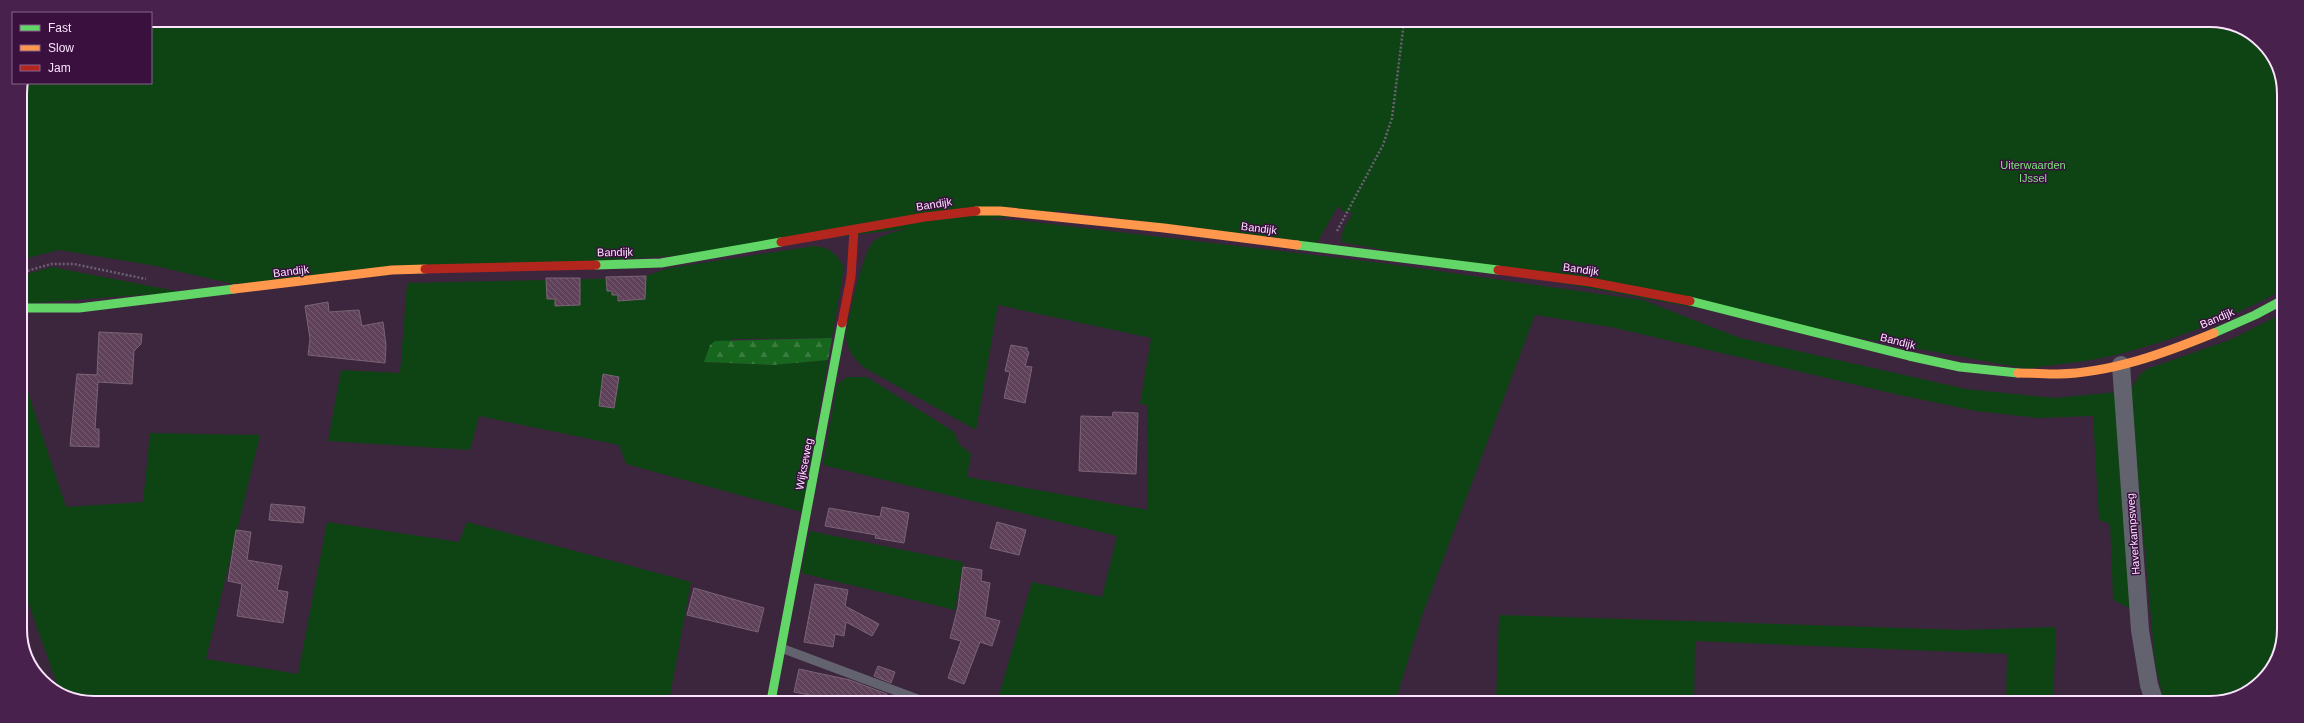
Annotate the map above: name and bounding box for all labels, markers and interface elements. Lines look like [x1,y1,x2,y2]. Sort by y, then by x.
legend [12,12,152,84]
text: Fast [48,21,72,35]
text: Slow [48,41,74,55]
text: Jam [48,61,71,75]
park label: Uiterwaarden IJssel [2000,159,2066,184]
street label: Bandijk [915,195,953,213]
street label: Bandijk [1240,220,1278,236]
street label: Bandijk [597,246,634,258]
street label: Bandijk [1562,261,1600,278]
street label: Bandijk [272,263,310,279]
street label: Bandijk [2198,305,2236,331]
street label: Bandijk [1879,331,1917,351]
street label: Wijkseweg [793,437,815,491]
street label: Haverkampsweg [2124,493,2142,575]

